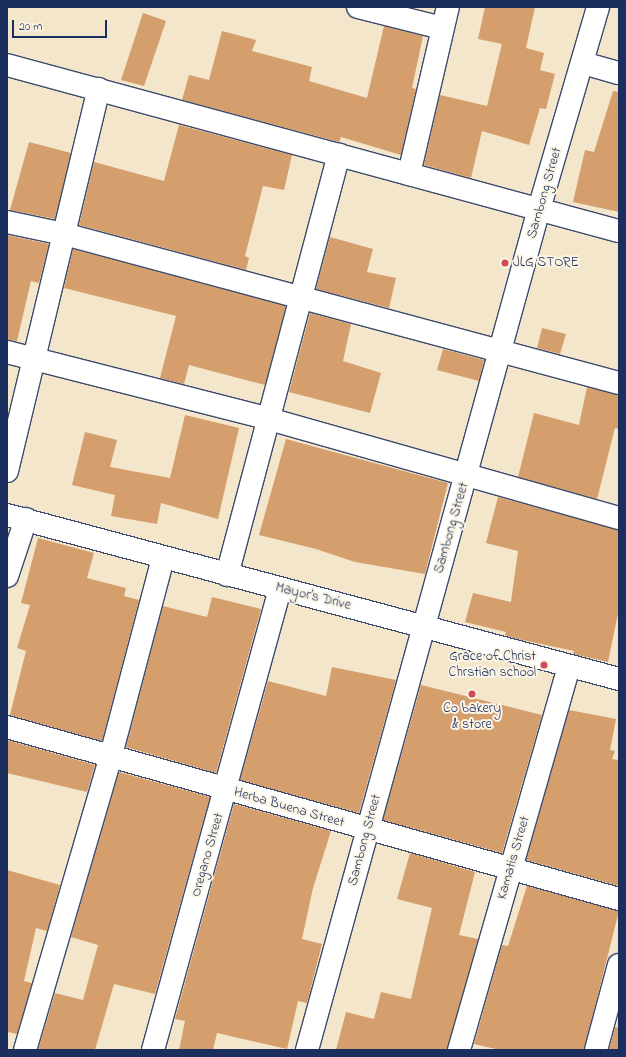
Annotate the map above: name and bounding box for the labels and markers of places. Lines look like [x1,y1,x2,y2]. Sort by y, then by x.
place label: JLG STORE [513,255,579,271]
marker: JLG STORE [500,258,510,268]
place label: Grace of Christ Chrstian school [449,649,536,682]
marker: Grace of Christ Chrstian school [539,660,549,670]
marker: Co bakery & store [467,689,477,699]
place label: Co bakery & store [443,701,501,734]

